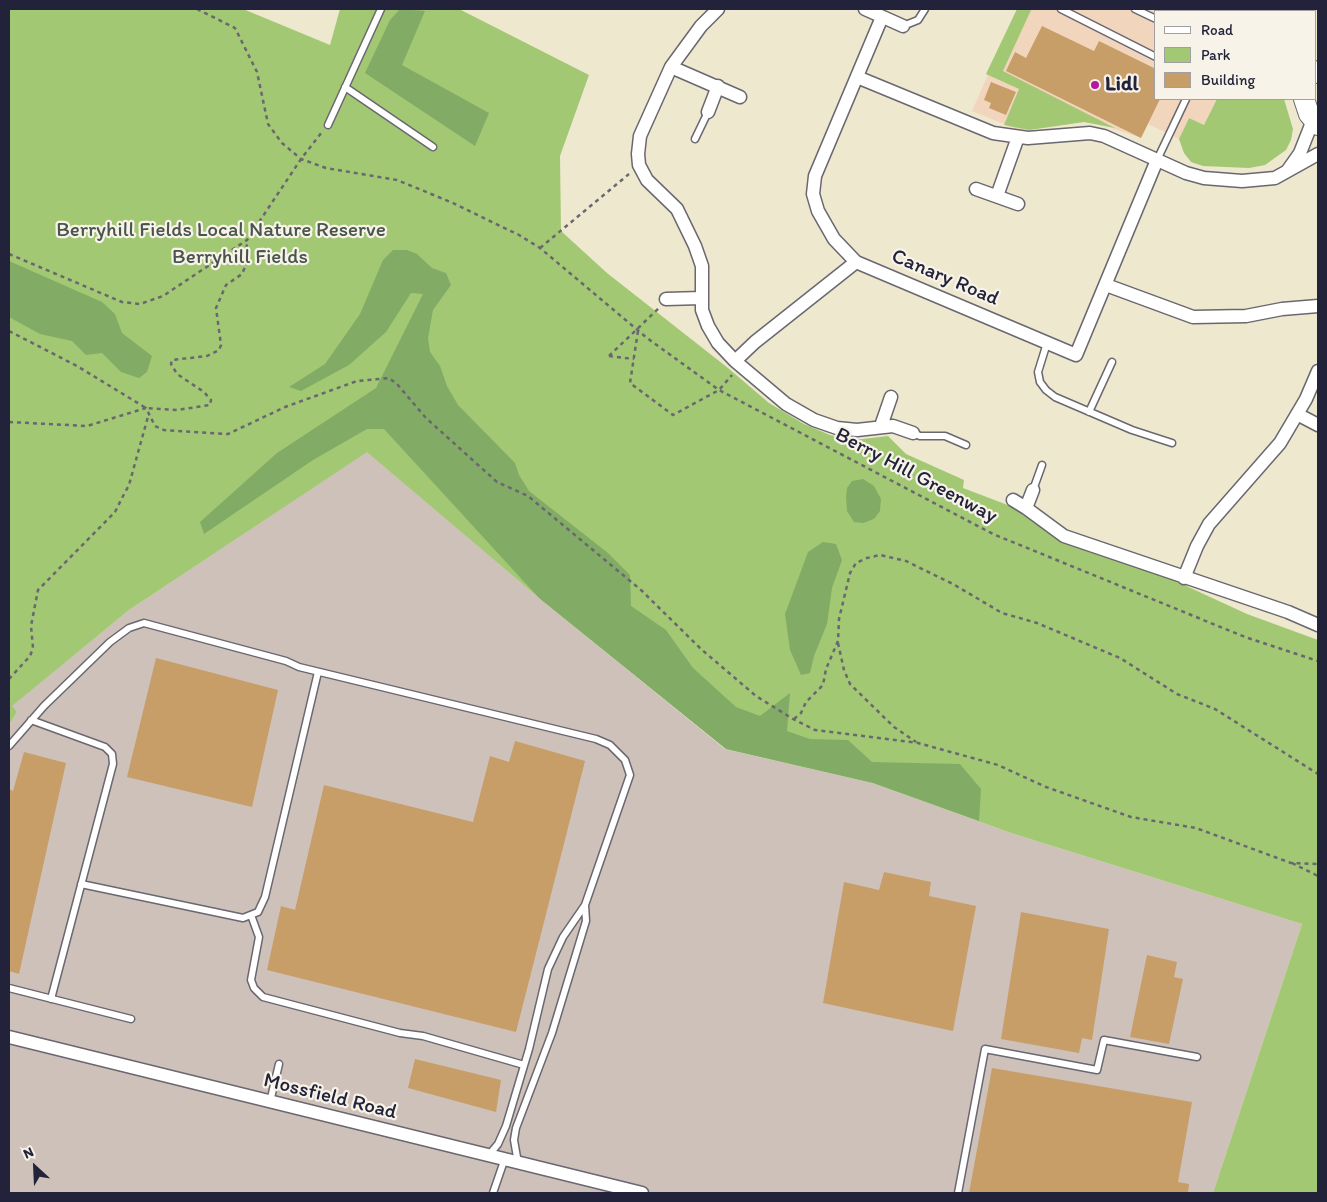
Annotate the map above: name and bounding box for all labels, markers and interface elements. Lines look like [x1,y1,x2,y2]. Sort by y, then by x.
legend [1154,10,1317,100]
text: Road [1201,21,1233,39]
text: Park [1201,46,1231,64]
text: Building [1201,71,1255,89]
place label: Lidl [1105,72,1139,98]
marker: Lidl [1089,79,1101,91]
park label: Berryhill Fields Local Nature Reserve [56,218,386,244]
street label: Canary Road [887,244,1003,312]
park label: Berryhill Fields [172,245,308,271]
street label: Berry Hill Greenway [831,423,1001,529]
street label: Mossfield Road [261,1068,399,1126]
north arrow [10,1142,60,1192]
text: N [21,1143,36,1163]

